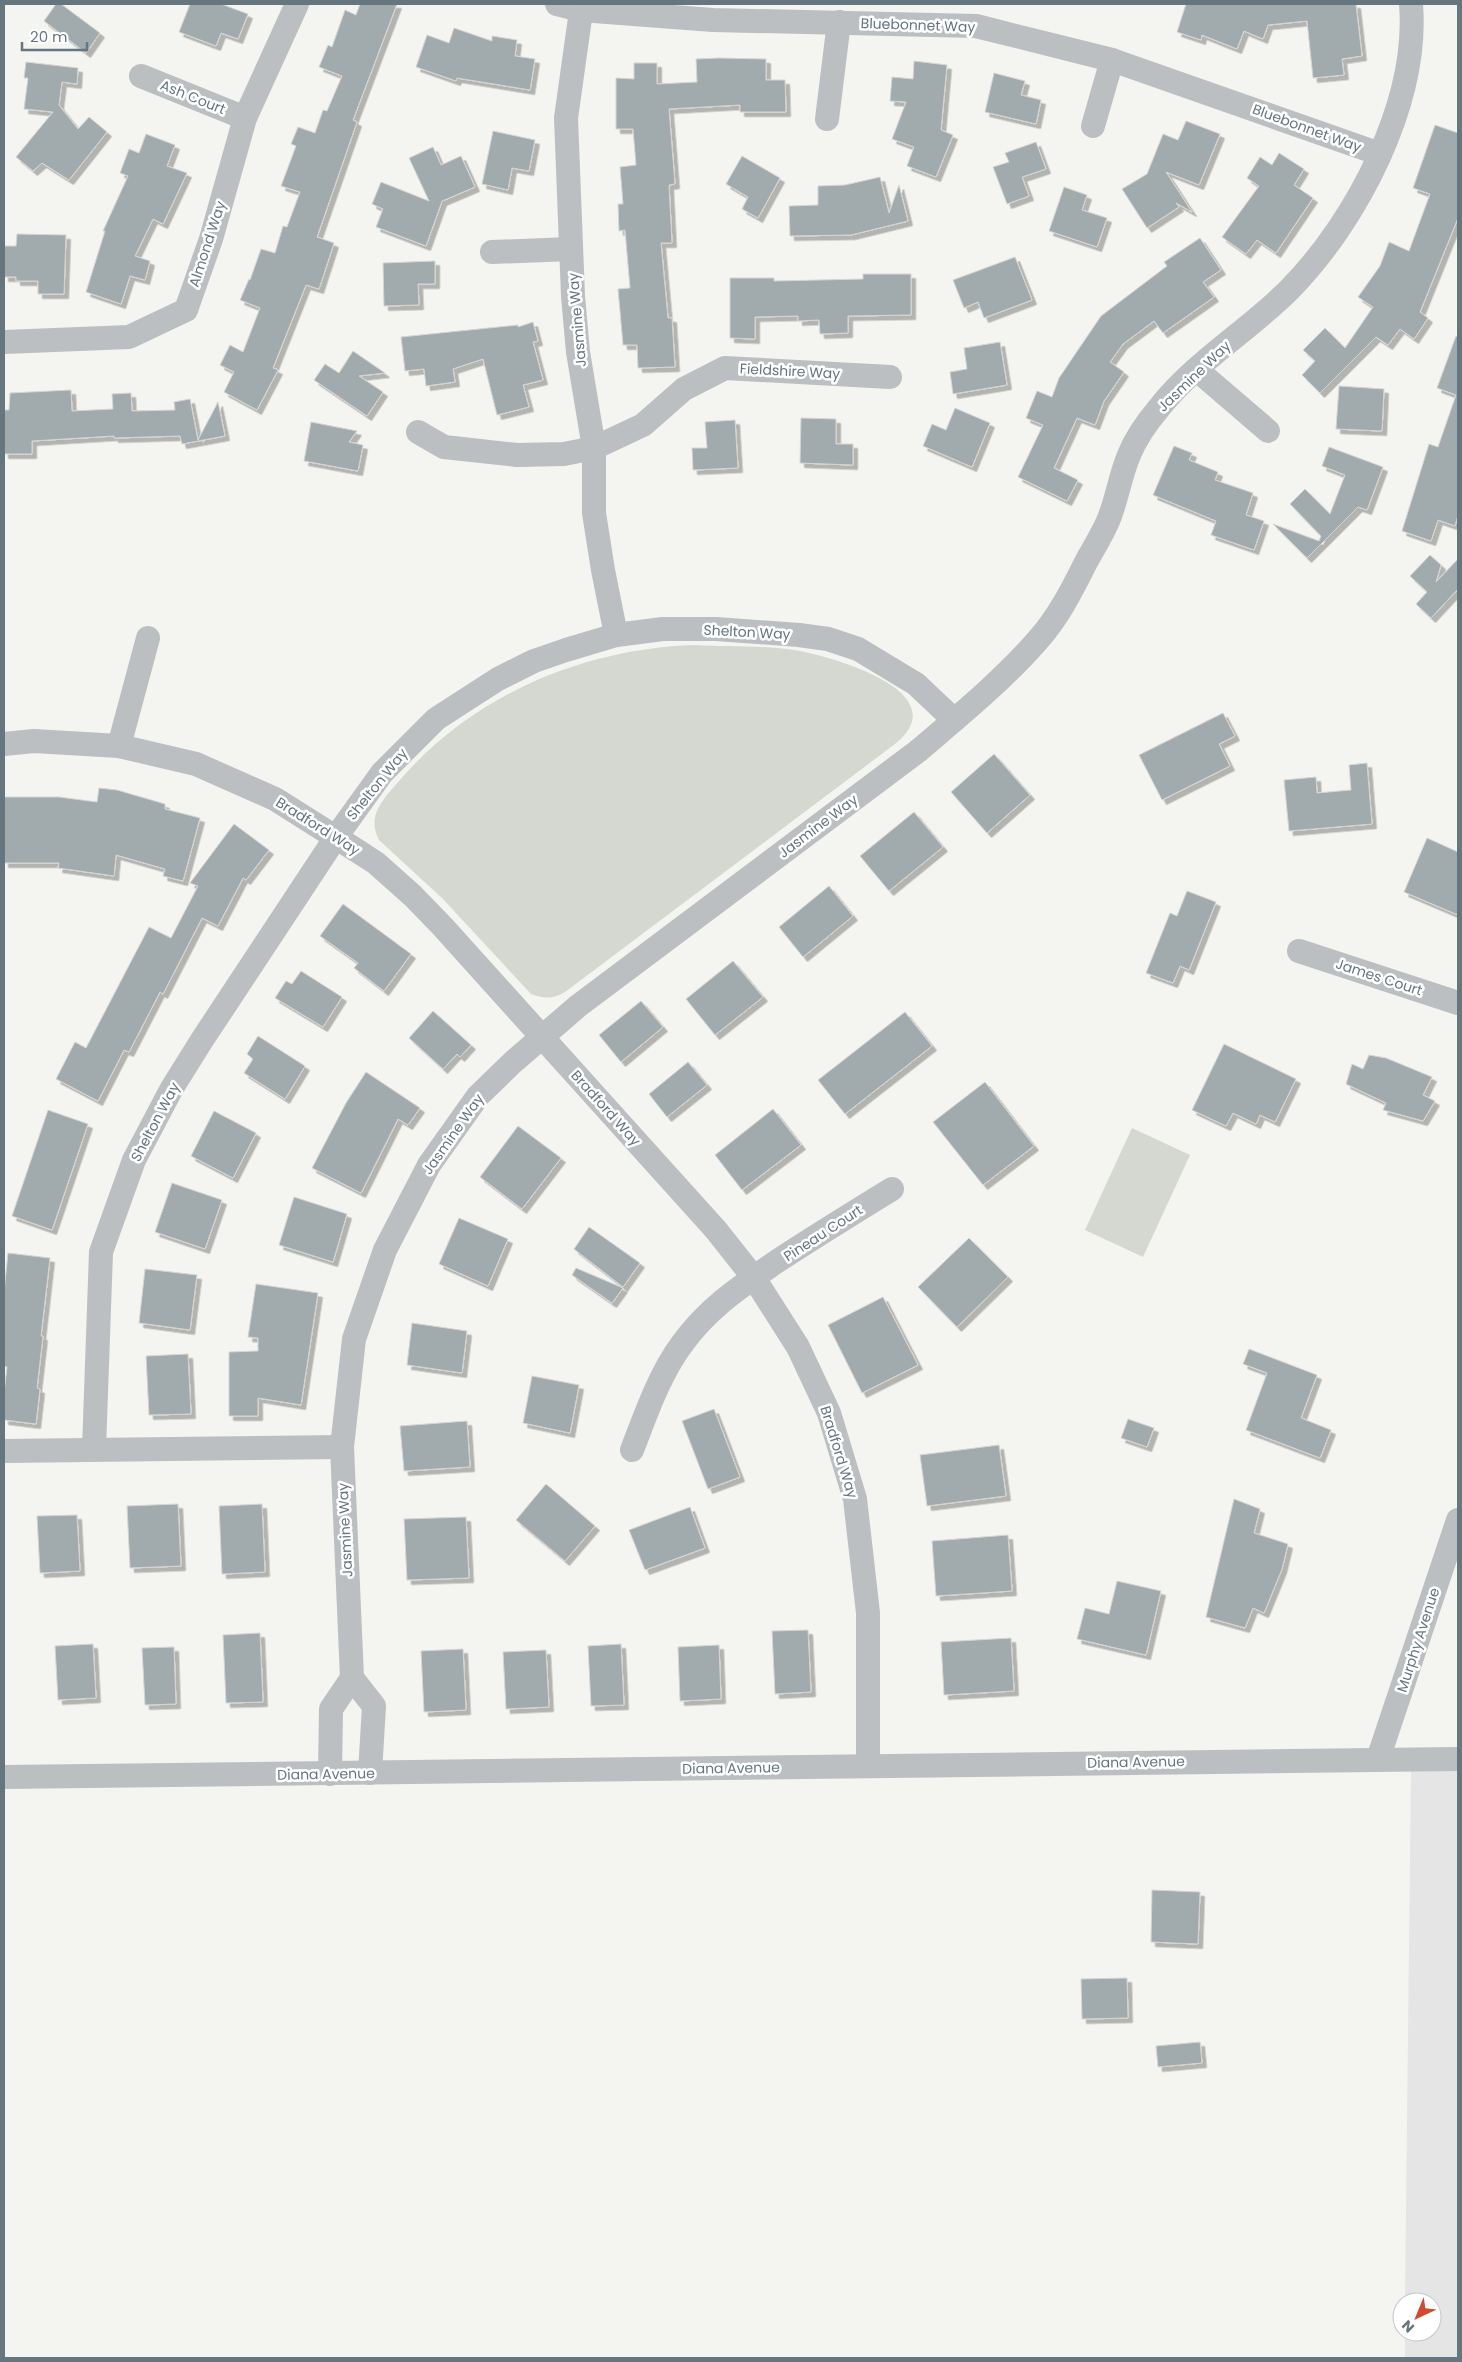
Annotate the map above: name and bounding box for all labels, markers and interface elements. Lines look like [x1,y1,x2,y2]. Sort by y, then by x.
street label: Bluebonnet Way [860,13,976,37]
scale bar [22,20,88,52]
text: 20 m [30,26,68,47]
street label: Ash Court [157,75,229,119]
street label: Bluebonnet Way [1250,99,1364,157]
street label: Almond Way [184,198,230,290]
street label: Jasmine Way [563,272,591,368]
street label: Jasmine Way [1153,336,1235,416]
street label: Fieldshire Way [739,358,841,384]
street label: Shelton Way [703,620,791,644]
street label: Shelton Way [342,744,412,824]
street label: Jasmine Way [774,790,862,862]
street label: Bradford Way [272,792,364,860]
street label: James Court [1333,954,1425,1000]
street label: Bradford Way [567,1066,646,1150]
street label: Shelton Way [126,1079,184,1165]
street label: Jasmine Way [418,1089,488,1178]
street label: Pineau Court [780,1200,866,1266]
street label: Bradford Way [815,1403,863,1501]
street label: Jasmine Way [333,1482,357,1578]
street label: Murphy Avenue [1392,1585,1444,1695]
street label: Diana Avenue [1087,1751,1185,1773]
street label: Diana Avenue [682,1757,780,1779]
street label: Diana Avenue [277,1763,375,1785]
north arrow [1392,2292,1442,2342]
text: N [1397,2316,1419,2337]

